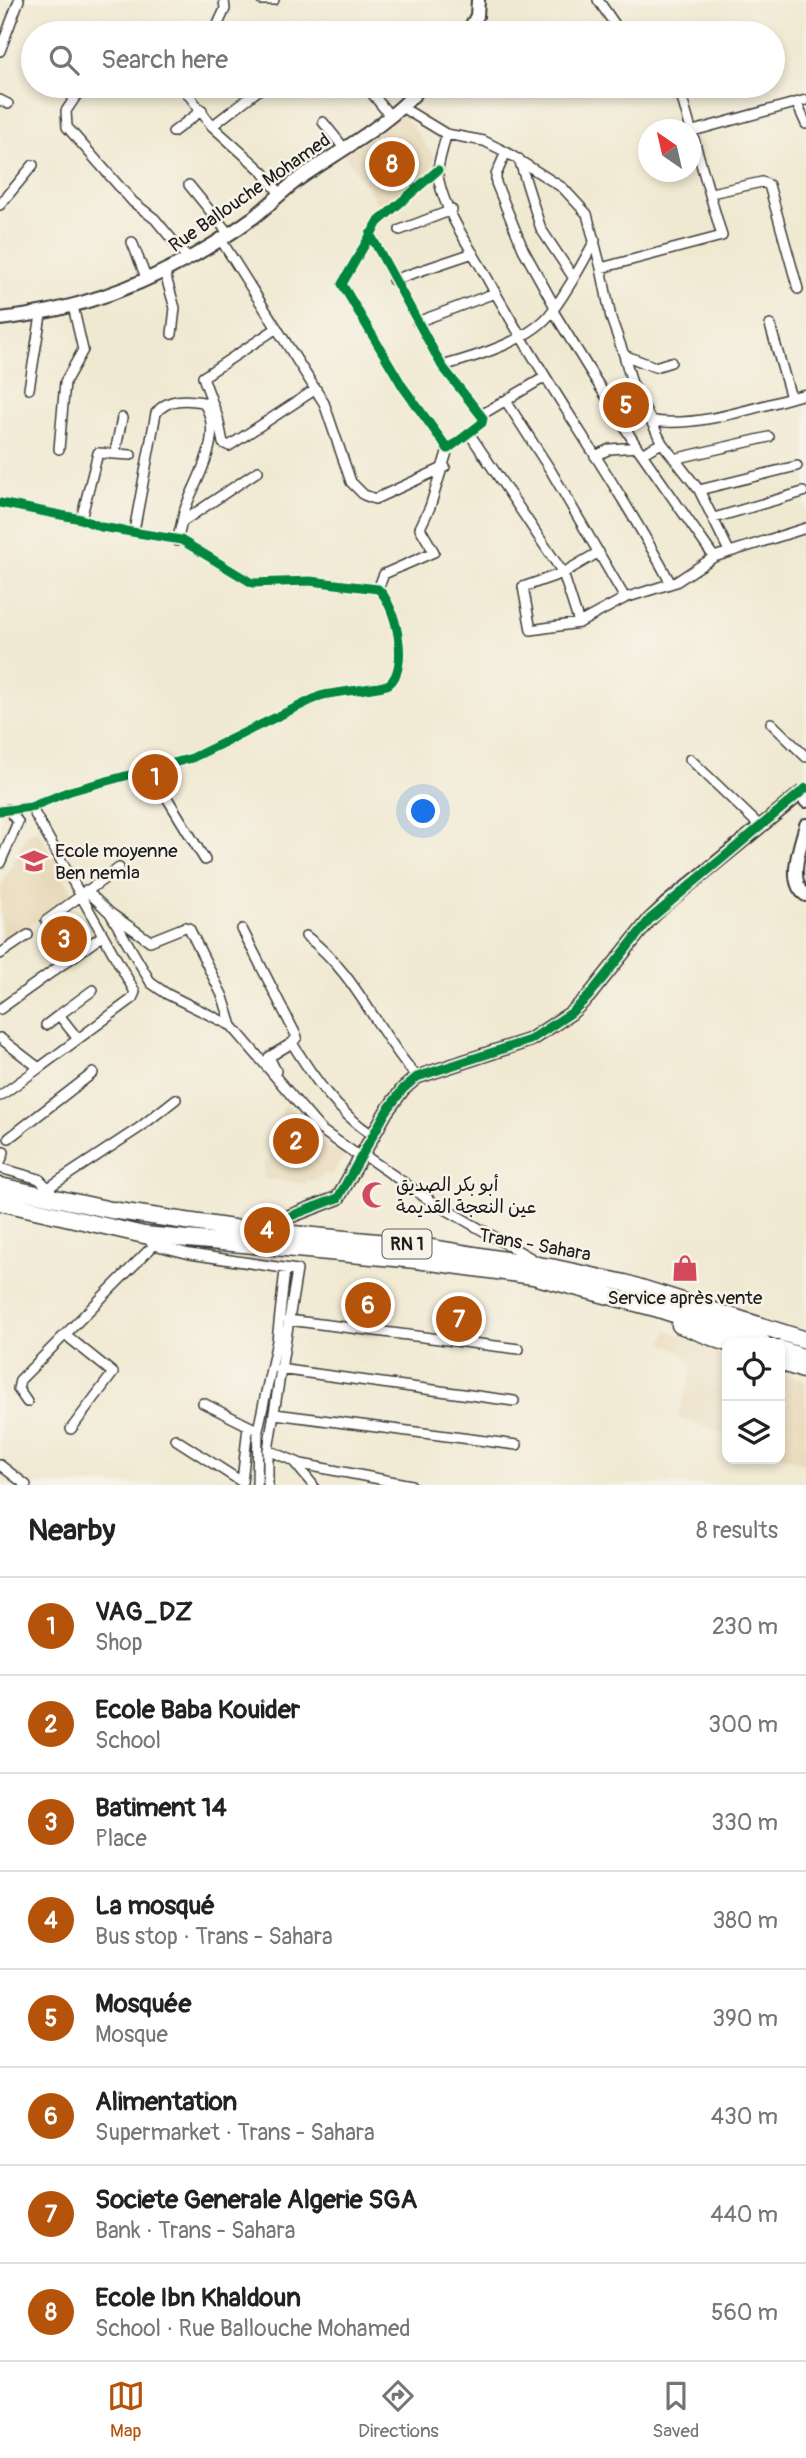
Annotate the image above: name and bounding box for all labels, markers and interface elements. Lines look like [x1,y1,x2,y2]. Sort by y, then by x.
search box [21,21,785,98]
icon: search [45,41,83,79]
text: Search here [101,44,228,76]
north arrow [638,119,701,182]
street label: Rue Ballouche Mohamed [164,128,335,258]
pin: 8 [369,138,415,190]
pin: 5 [603,379,649,431]
pin: 1 [132,751,178,803]
your location [406,794,440,828]
place label: Ecole moyenne Ben nemla [55,839,178,885]
school or university icon: Ecole moyenne Ben nemla [19,846,49,876]
pin: 3 [41,913,87,965]
pin: 2 [273,1115,319,1167]
place label: أبو بكر الصديق عين النعجة القديمة [396,1173,537,1219]
mosque icon: أبو بكر الصديق عين النعجة القديمة [360,1180,390,1210]
pin: 4 [244,1204,290,1256]
street label: Trans - Sahara [477,1223,593,1267]
road number: RN 1 [382,1230,432,1259]
shop icon: Service après vente [670,1253,700,1283]
pin: 6 [345,1279,391,1331]
place label: Service après vente [608,1286,763,1310]
pin: 7 [436,1293,482,1345]
map controls [722,1338,785,1464]
button: locate [722,1338,785,1401]
button: layers [722,1401,785,1464]
text: Nearby [28,1512,115,1549]
text: 8 results [696,1516,778,1545]
text: VAG_DZ [95,1596,193,1628]
text: 1 [47,1612,56,1641]
text: 230 m [712,1612,778,1641]
text: Shop [95,1628,143,1657]
text: Ecole Baba Kouider [95,1694,300,1726]
text: 2 [45,1710,57,1739]
text: 300 m [708,1710,778,1739]
text: School [95,1726,161,1755]
text: Batiment 14 [95,1792,227,1824]
text: 3 [45,1808,57,1837]
text: 330 m [711,1808,778,1837]
text: Place [95,1824,147,1853]
text: La mosqué [95,1890,215,1922]
text: 4 [44,1906,58,1935]
text: 380 m [712,1906,778,1935]
text: Bus stop · Trans - Sahara [95,1922,333,1951]
text: Mosquée [95,1988,191,2020]
text: 5 [45,2004,57,2033]
text: 390 m [712,2004,778,2033]
text: Mosque [95,2020,168,2049]
text: Alimentation [95,2086,237,2118]
text: 6 [44,2102,58,2131]
text: 430 m [711,2102,778,2131]
text: Supermarket · Trans - Sahara [95,2118,375,2147]
text: Societe Generale Algerie SGA [95,2184,417,2216]
text: 7 [45,2200,57,2229]
text: 440 m [710,2200,778,2229]
text: Bank · Trans - Sahara [95,2216,295,2245]
text: Ecole Ibn Khaldoun [95,2282,301,2314]
text: 8 [45,2298,57,2327]
text: 560 m [711,2298,778,2327]
text: School · Rue Ballouche Mohamed [95,2314,411,2343]
tab: Map [107,2377,145,2443]
tab: Directions [358,2377,439,2443]
tab: Saved [652,2377,699,2443]

